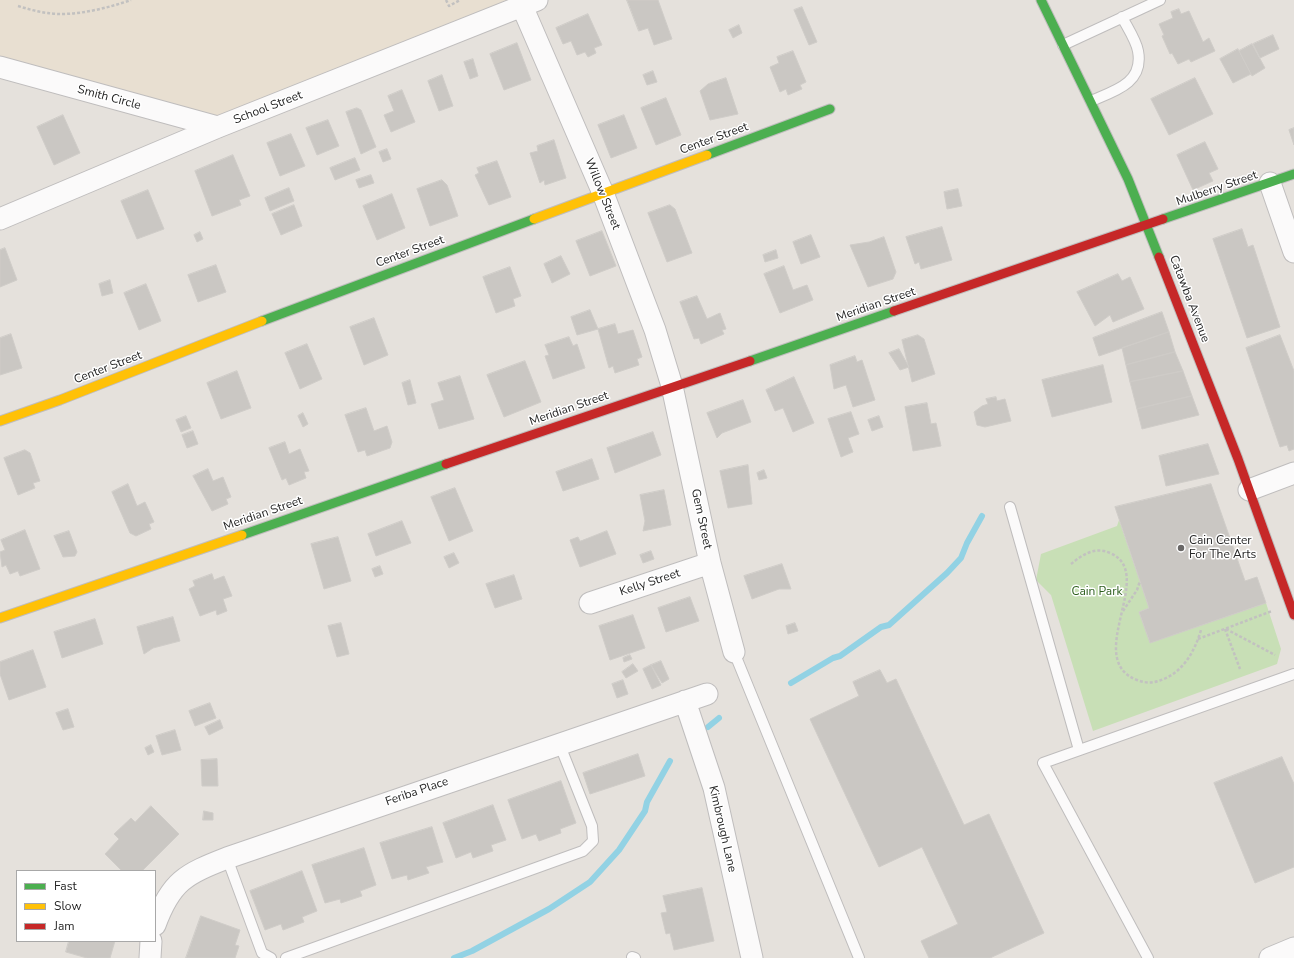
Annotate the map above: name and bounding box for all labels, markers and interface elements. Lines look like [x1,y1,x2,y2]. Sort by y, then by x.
street label: Smith Circle [76,83,142,113]
street label: School Street [232,88,304,128]
street label: Center Street [678,120,750,158]
street label: Willow Street [581,156,623,232]
street label: Mulberry Street [1175,168,1259,210]
street label: Center Street [374,233,446,271]
street label: Catawba Avenue [1166,253,1212,345]
street label: Meridian Street [835,285,917,325]
street label: Center Street [72,348,144,388]
street label: Meridian Street [528,389,610,429]
street label: Gem Street [688,488,714,550]
street label: Meridian Street [222,494,304,534]
place label: Cain Center For The Arts [1189,534,1256,562]
marker: Cain Center For The Arts [1176,543,1186,553]
street label: Kelly Street [618,566,682,600]
park label: Cain Park [1072,585,1122,599]
street label: Feriba Place [384,775,450,809]
street label: Kimbrough Lane [705,784,739,874]
legend [16,870,156,942]
text: Fast [54,878,77,894]
text: Slow [54,898,82,914]
text: Jam [54,918,75,934]

